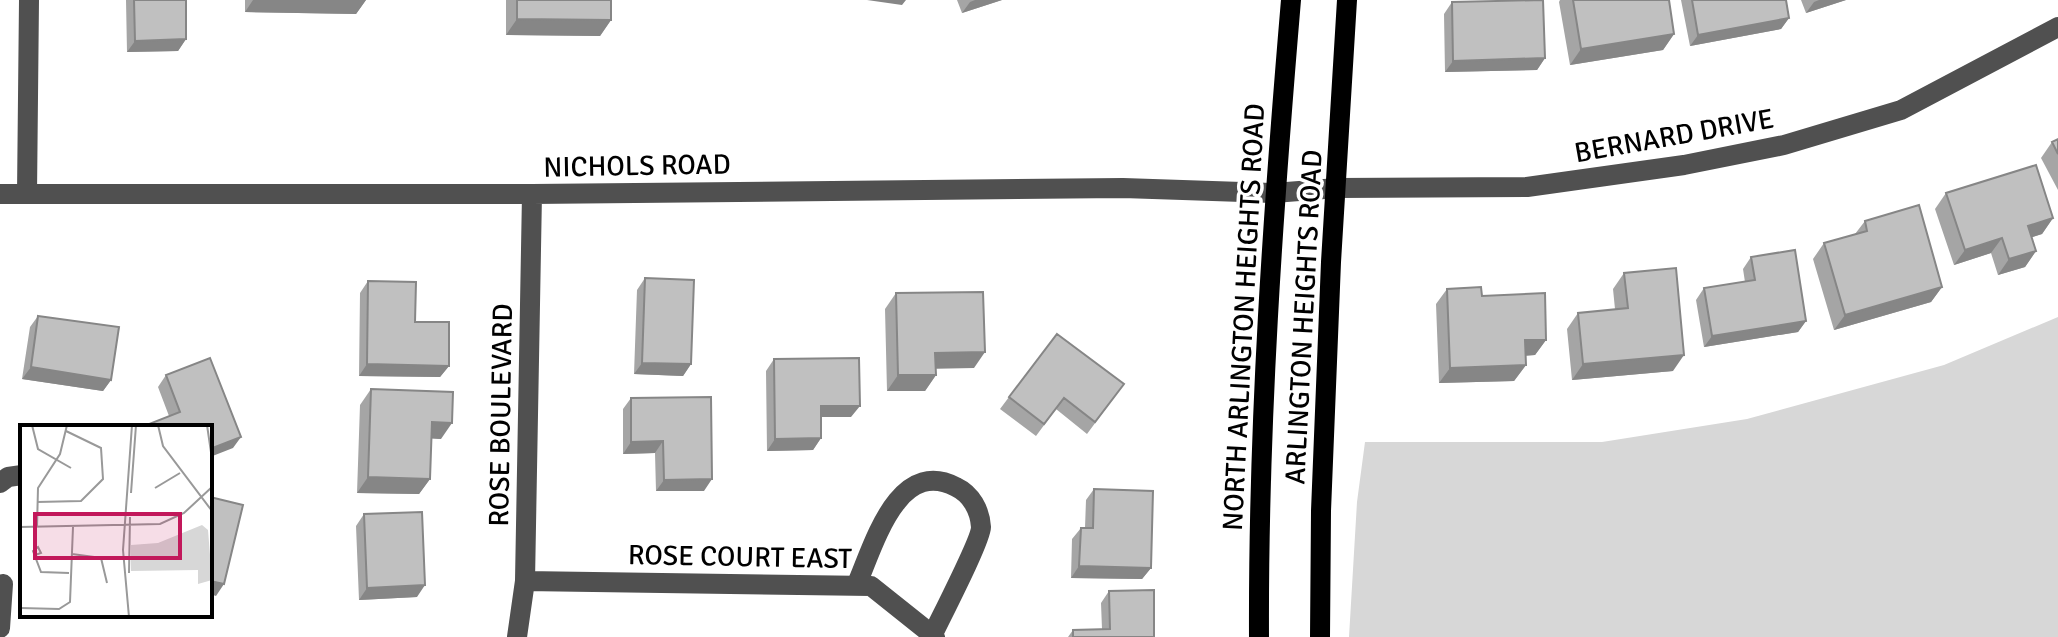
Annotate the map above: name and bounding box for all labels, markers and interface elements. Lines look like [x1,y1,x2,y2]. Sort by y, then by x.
street label: BERNARD DRIVE [1572,102,1777,170]
street label: NORTH ARLINGTON HEIGHTS ROAD [1216,103,1272,532]
street label: NICHOLS ROAD [543,147,731,185]
street label: ARLINGTON HEIGHTS ROAD [1278,149,1330,485]
street label: ROSE BOULEVARD [482,303,520,527]
inset map [20,425,212,617]
street label: ROSE COURT EAST [628,538,853,576]

